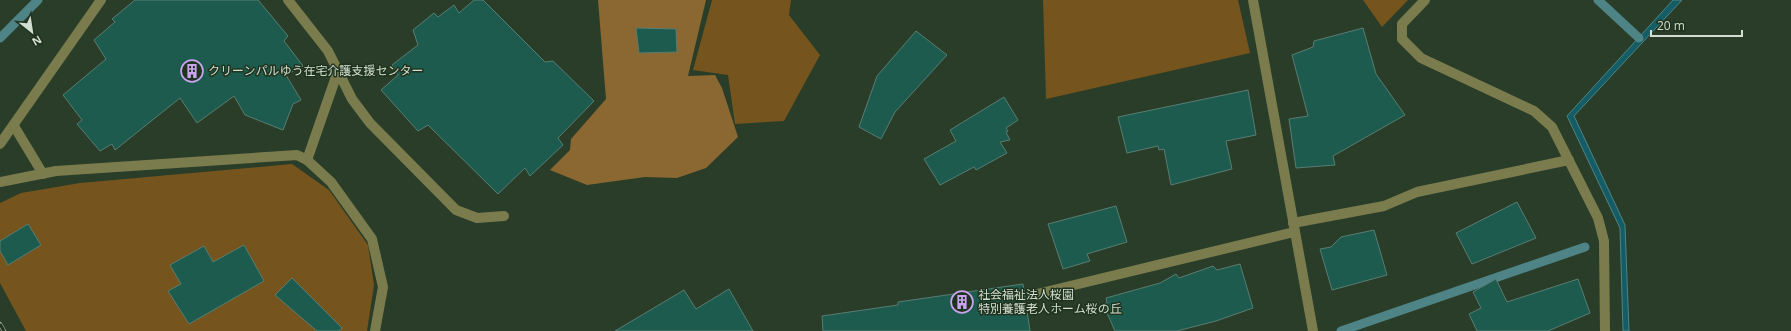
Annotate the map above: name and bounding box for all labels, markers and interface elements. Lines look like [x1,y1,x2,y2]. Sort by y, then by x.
north arrow [12,12,52,52]
scale bar [1651,12,1742,38]
text: 20 m [1657,17,1685,34]
text: N [30,32,45,50]
building icon: クリーンパルゆう在宅介護支援センター [179,58,205,84]
place label: クリーンパルゆう在宅介護支援センター [208,62,423,79]
place label: 社会福祉法人桜園 特別養護老人ホーム桜の丘 [978,286,1122,317]
building icon: 社会福祉法人桜園 特別養護老人ホーム桜の丘 [949,289,975,315]

